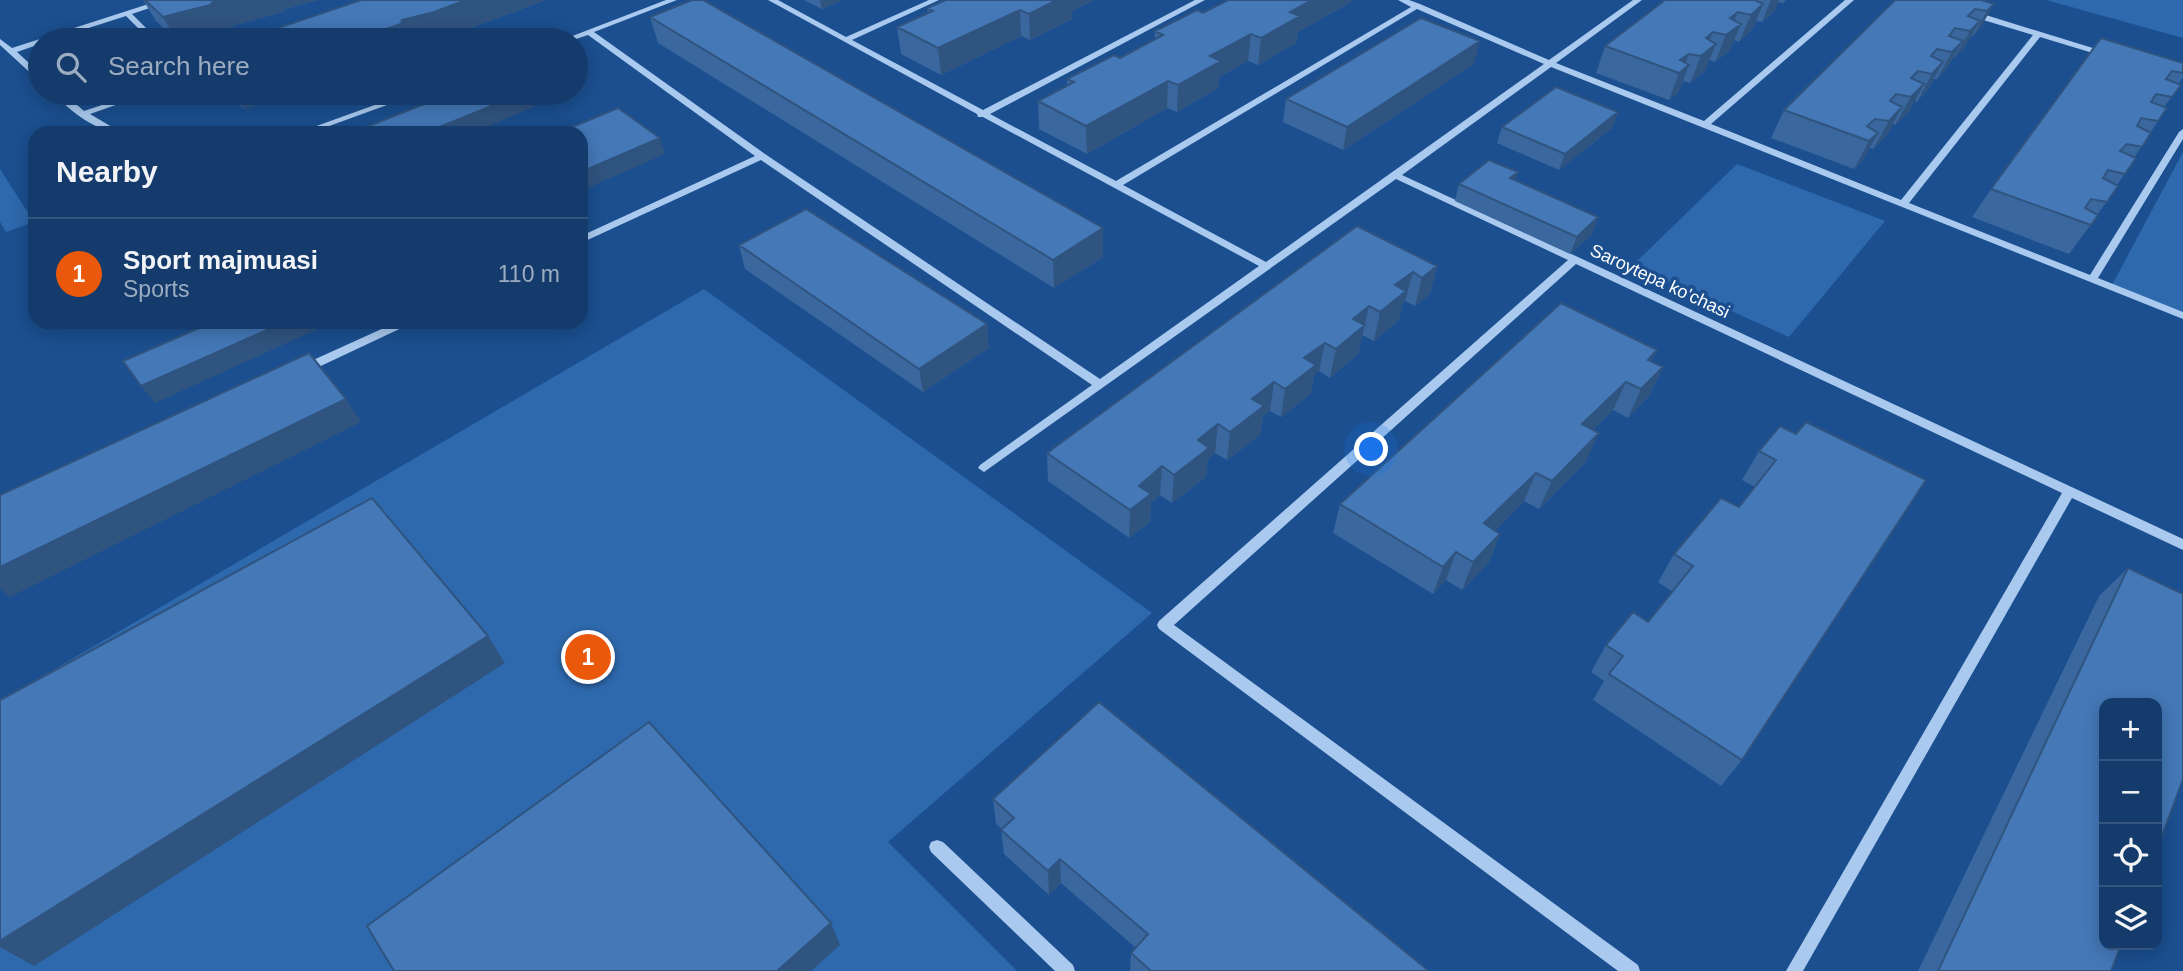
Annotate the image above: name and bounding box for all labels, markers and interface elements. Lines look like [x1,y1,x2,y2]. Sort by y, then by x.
search box [28,28,588,105]
icon: search [52,48,90,86]
text: Search here [108,51,250,81]
text: Nearby [56,155,158,188]
street label: Saroytepa ko'chasi [1587,240,1733,322]
text: Sport majmuasi [123,245,318,275]
text: 1 [73,261,85,287]
text: 110 m [498,261,560,287]
text: Sports [123,276,189,302]
your location [1354,432,1388,466]
pin: 1 [565,631,611,683]
map controls [2099,698,2162,950]
button: + [2099,698,2162,761]
button: − [2099,761,2162,824]
button: locate [2099,824,2162,887]
button: layers [2099,887,2162,950]

